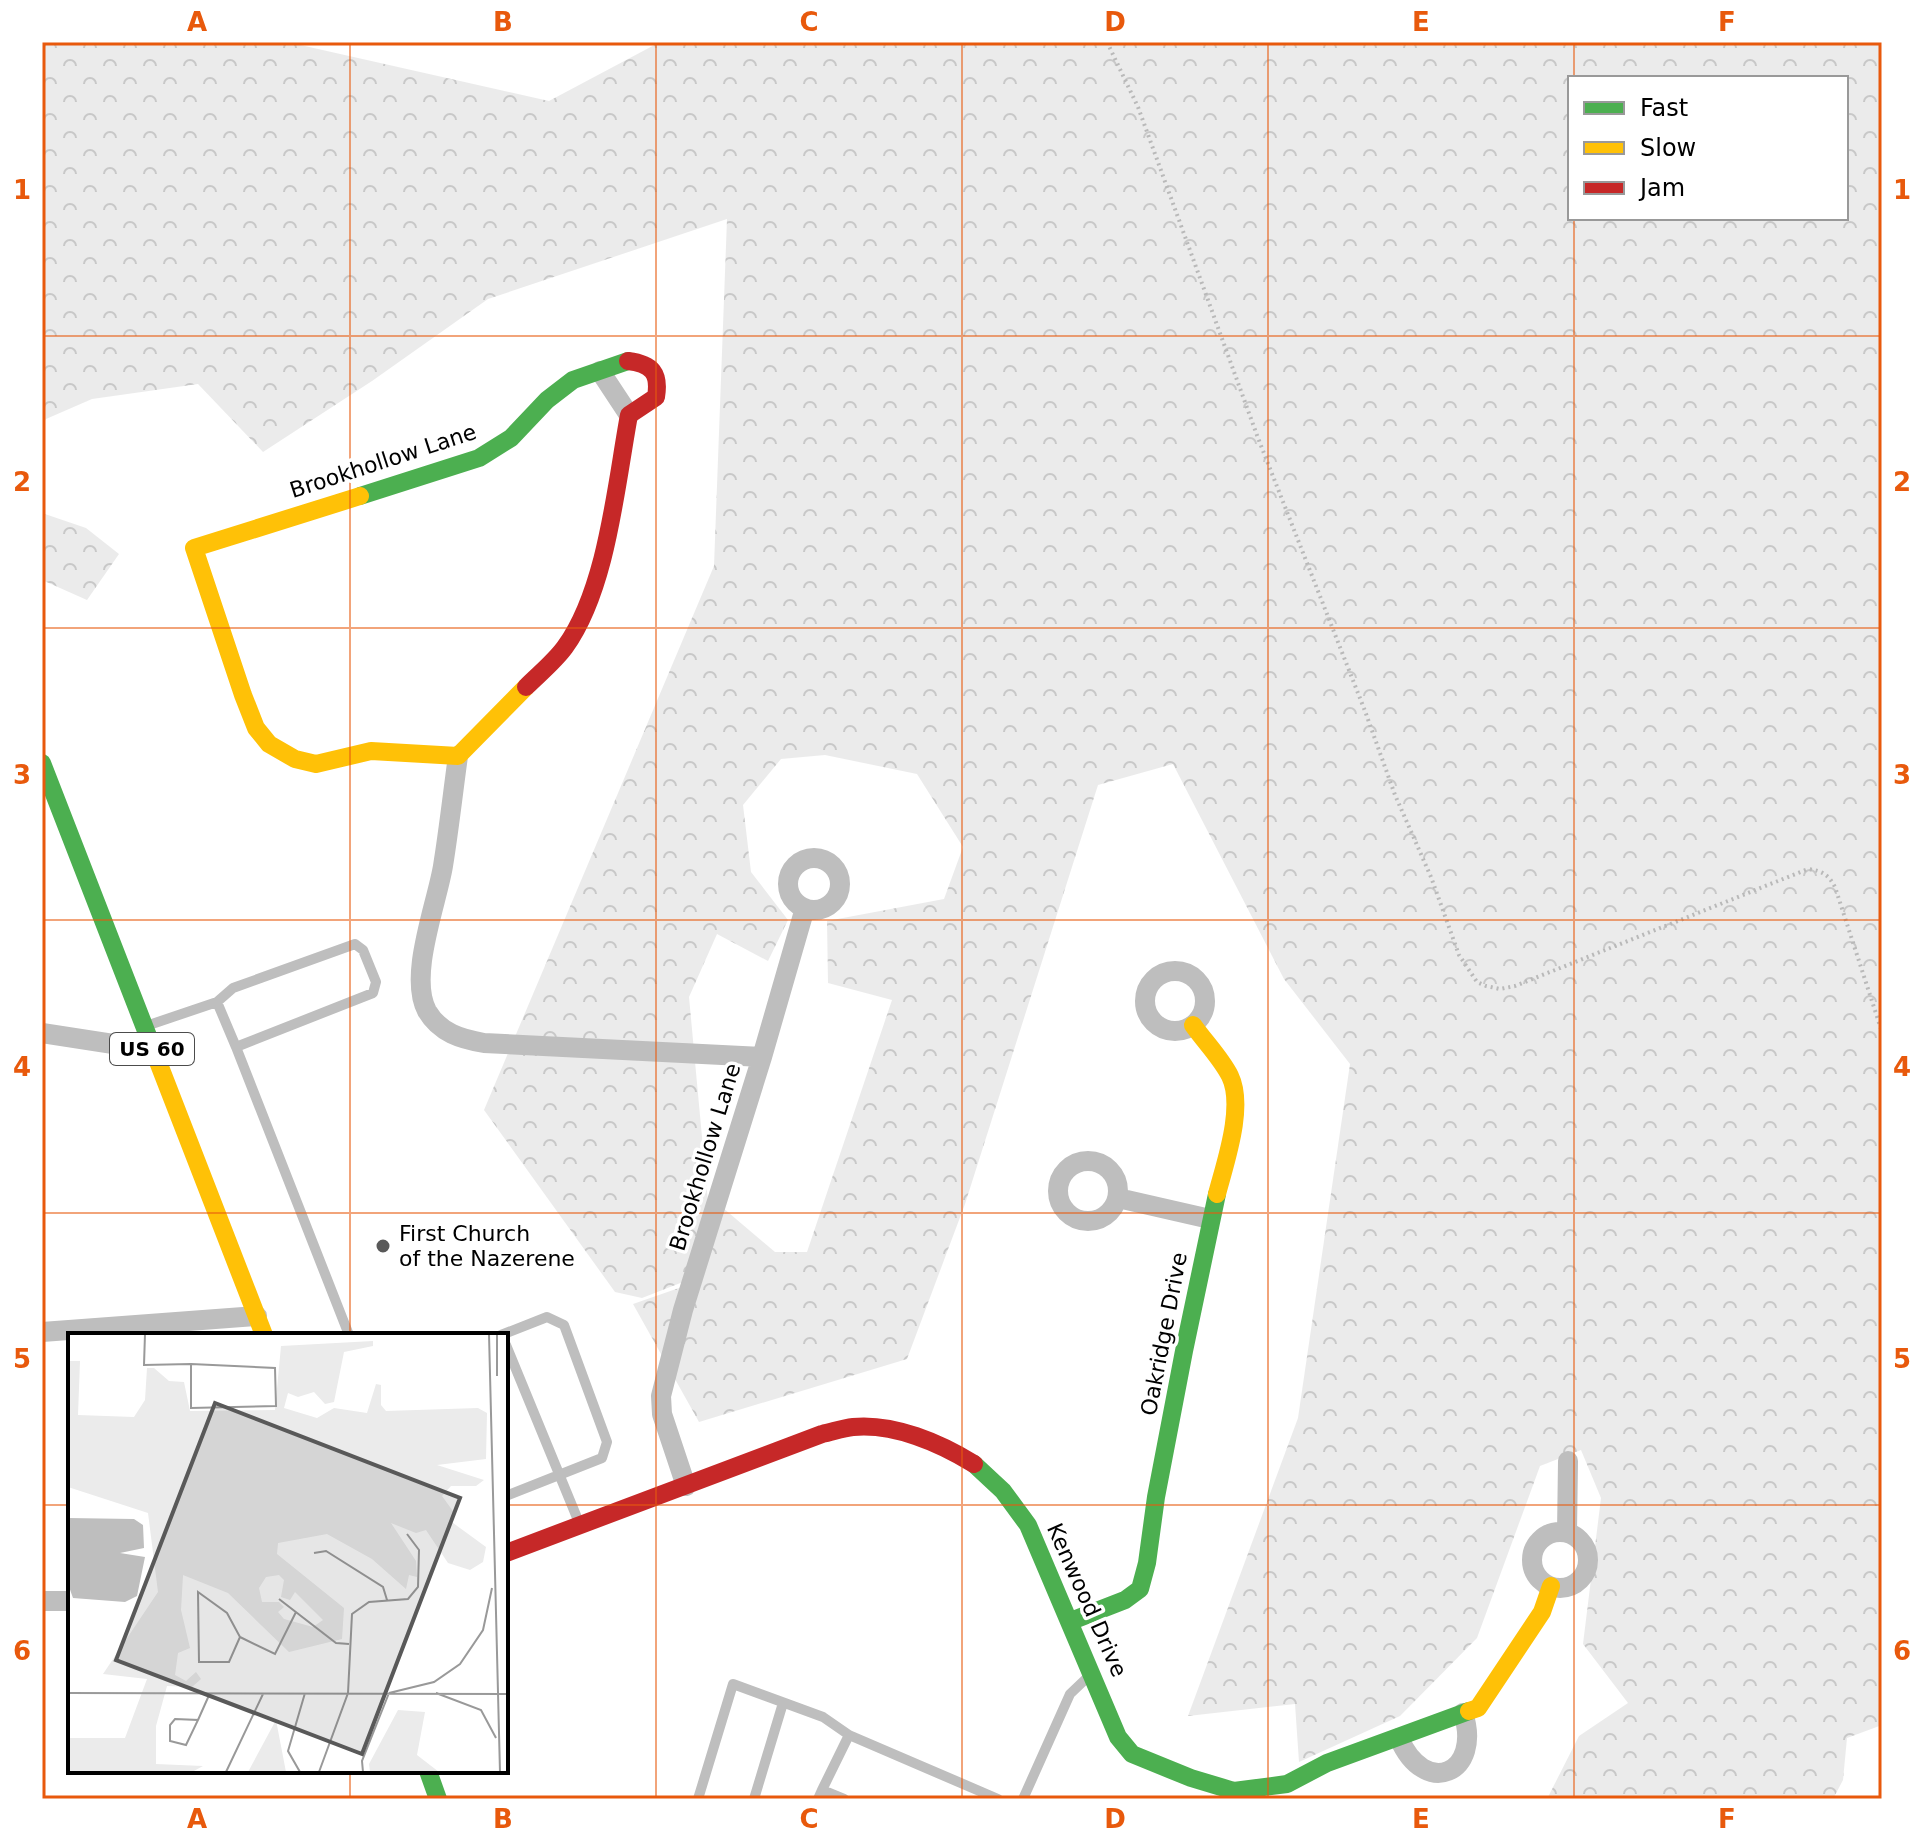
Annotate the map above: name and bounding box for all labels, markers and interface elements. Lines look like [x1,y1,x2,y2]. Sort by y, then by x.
text: A [187,7,207,37]
text: B [493,7,513,37]
text: C [799,7,819,37]
text: D [1104,7,1126,37]
text: E [1412,7,1430,37]
text: F [1718,7,1736,37]
legend [1568,76,1848,220]
text: Fast [1640,94,1688,122]
text: Slow [1640,134,1696,162]
text: Jam [1638,174,1685,202]
text: 1 [13,175,31,205]
text: 1 [1893,175,1911,205]
street label: Brookhollow Lane [287,419,479,503]
text: 2 [13,467,31,497]
text: 2 [1893,467,1911,497]
text: 3 [13,760,31,790]
text: 3 [1893,760,1911,790]
road number: US 60 [110,1033,194,1065]
text: 4 [13,1052,31,1082]
text: 4 [1893,1052,1911,1082]
street label: Brookhollow Lane [665,1060,745,1254]
place label: First Church of the Nazerene [399,1221,575,1271]
marker: First Church of the Nazerene [374,1237,392,1255]
street label: Oakridge Drive [1136,1250,1192,1418]
inset map [68,1333,508,1773]
text: 5 [13,1344,31,1374]
text: 5 [1893,1344,1911,1374]
street label: Kenwood Drive [1042,1519,1132,1681]
text: 6 [13,1636,31,1666]
text: 6 [1893,1636,1911,1666]
text: A [187,1804,207,1834]
text: B [493,1804,513,1834]
text: C [799,1804,819,1834]
text: D [1104,1804,1126,1834]
text: E [1412,1804,1430,1834]
text: F [1718,1804,1736,1834]

